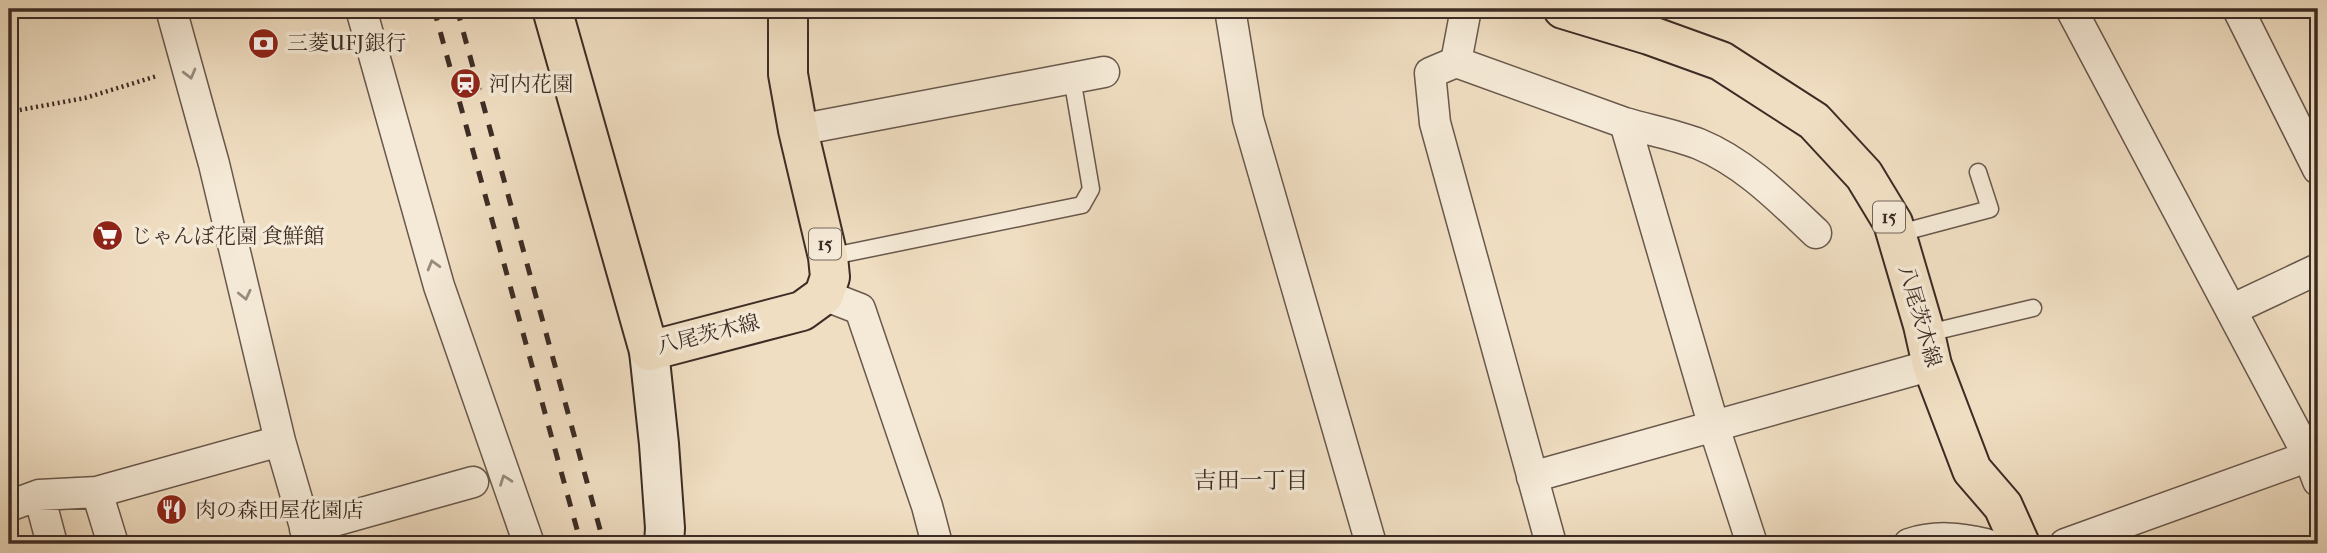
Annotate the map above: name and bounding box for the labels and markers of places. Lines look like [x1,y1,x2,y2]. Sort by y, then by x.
bank icon: 三菱UFJ銀行 [247,26,281,60]
place label: 三菱UFJ銀行 [287,31,407,55]
station icon: 河内花園 [449,67,483,101]
place label: 河内花園 [489,72,573,96]
supermarket icon: じゃんぼ花園 食鮮館 [91,219,125,253]
place label: じゃんぼ花園 食鮮館 [131,224,325,248]
restaurant icon: 肉の森田屋花園店 [155,493,189,527]
place label: 肉の森田屋花園店 [195,498,363,522]

